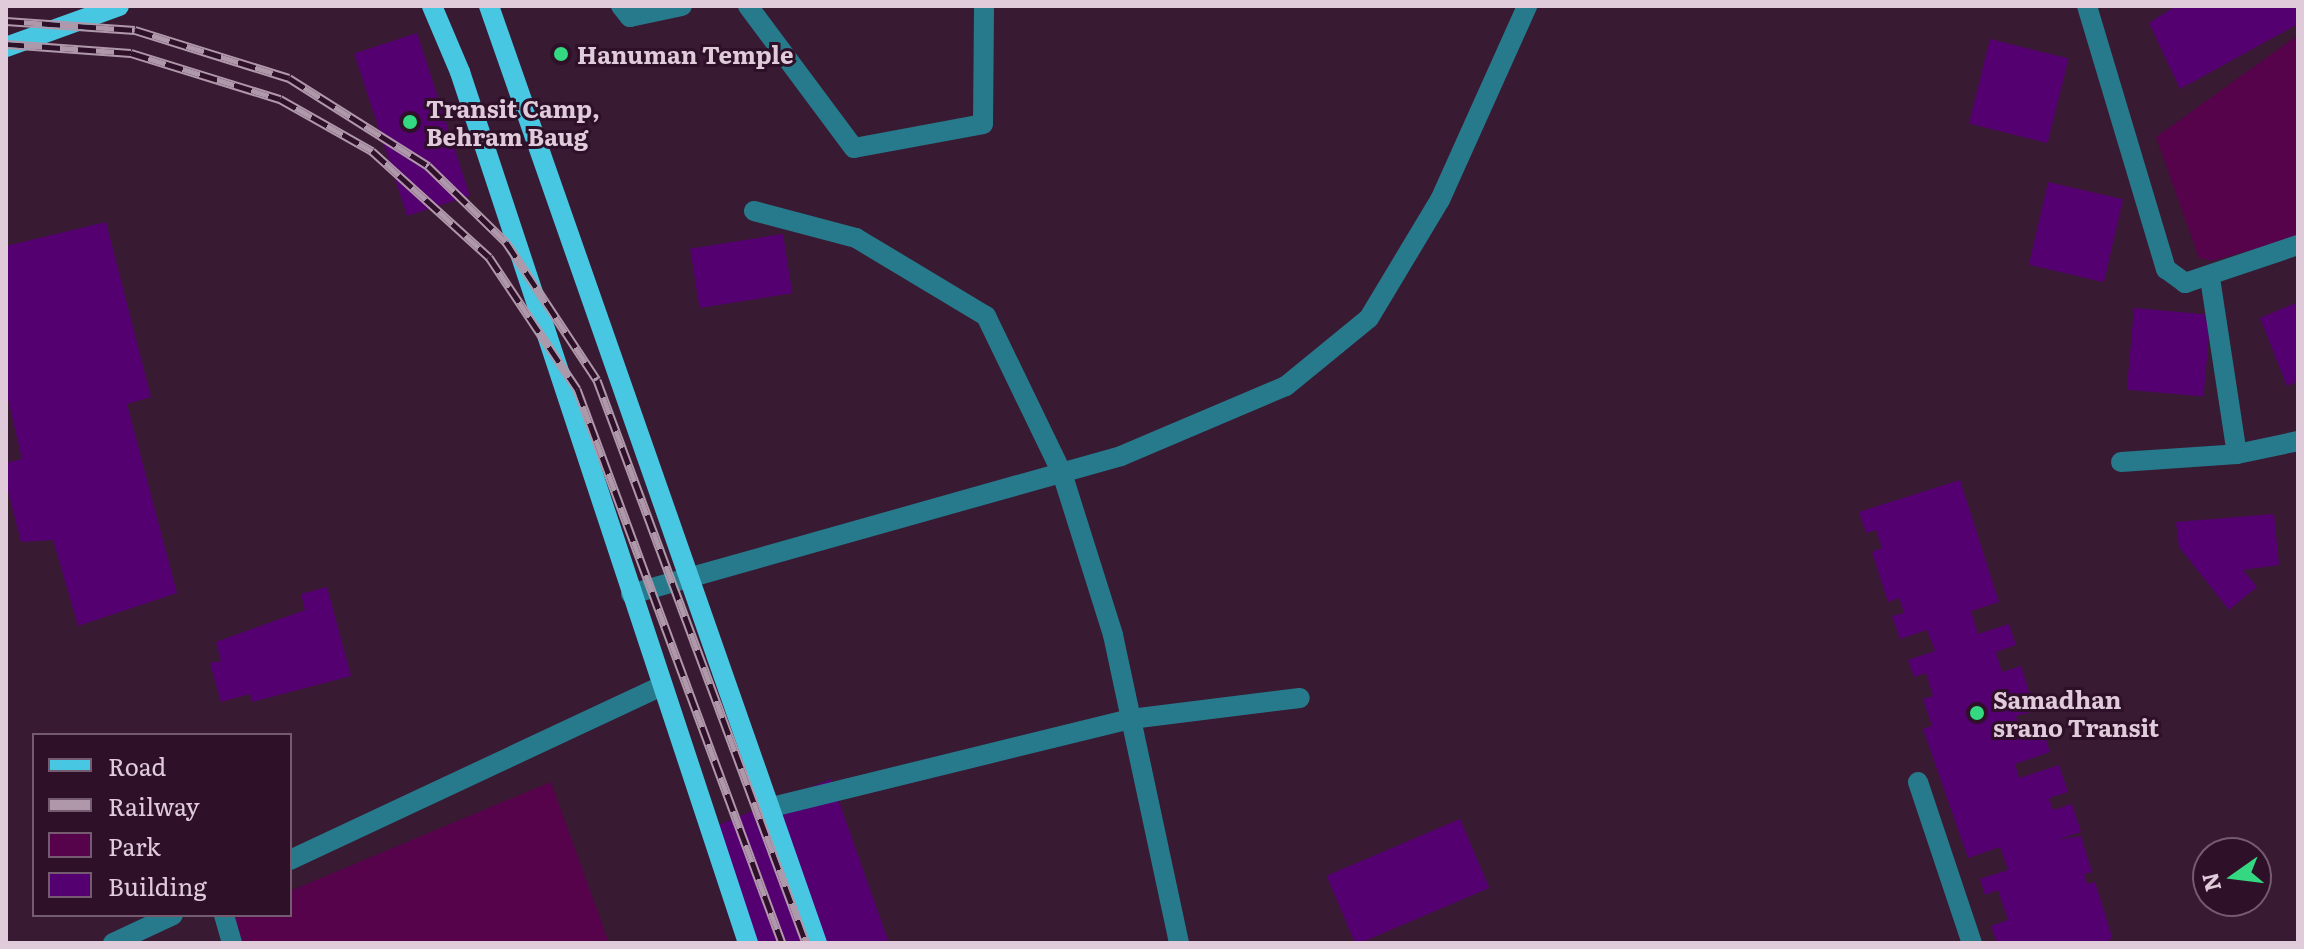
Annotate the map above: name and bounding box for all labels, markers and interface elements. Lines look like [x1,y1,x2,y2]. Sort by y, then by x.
place label: Hanuman Temple [577,40,794,68]
marker: Hanuman Temple [552,45,570,63]
place label: Transit Camp, Behram Baug [426,94,600,150]
marker: Transit Camp, Behram Baug [401,113,419,131]
place label: Samadhan srano Transit [1993,685,2159,741]
marker: Samadhan srano Transit [1968,704,1986,722]
legend [32,733,292,917]
text: Road [108,748,166,783]
text: Railway [108,788,200,823]
text: Park [108,828,161,863]
north arrow [2192,837,2272,917]
text: Building [108,868,207,903]
text: N [2192,869,2228,895]

